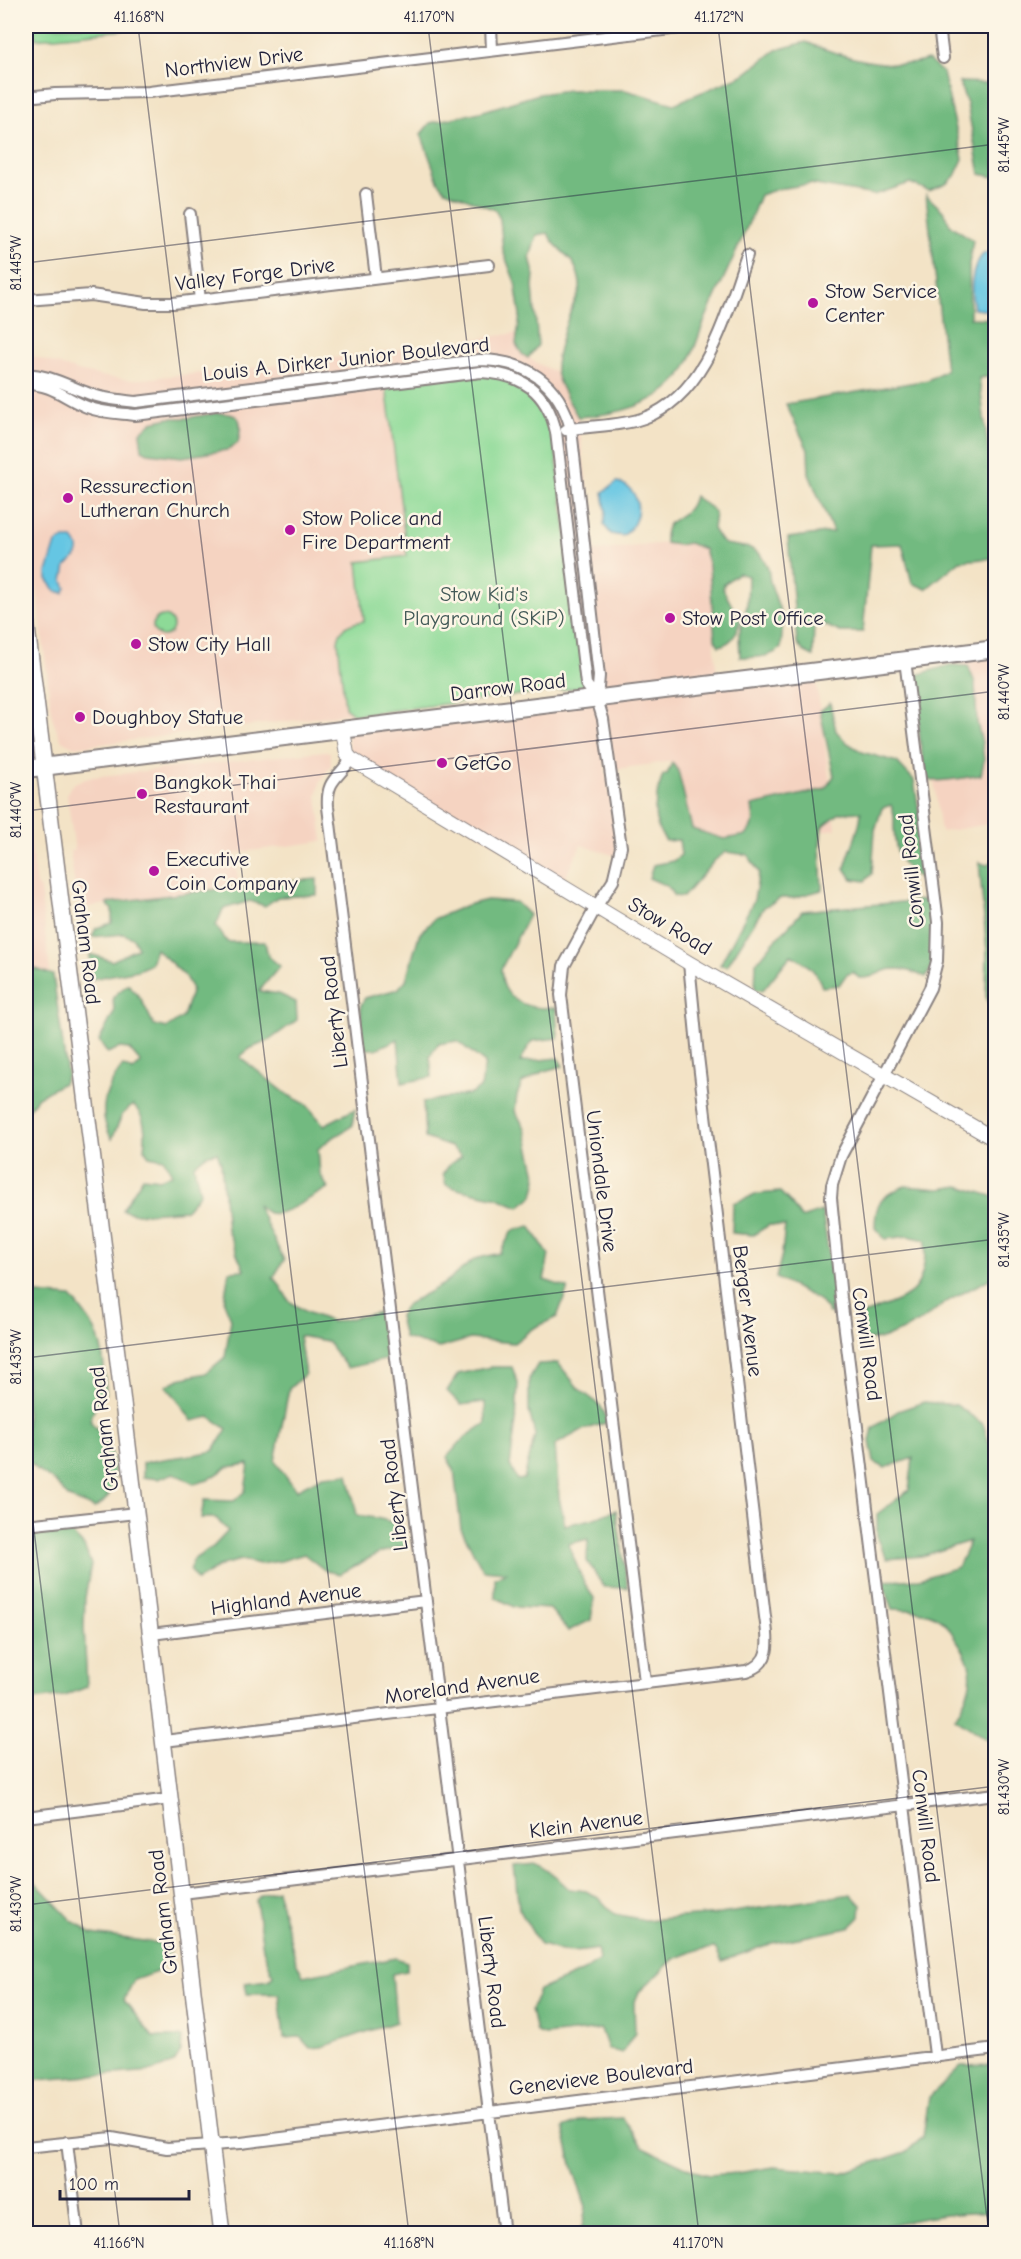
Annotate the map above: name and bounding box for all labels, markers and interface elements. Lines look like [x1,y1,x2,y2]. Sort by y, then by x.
text: 41.168°N [114,8,164,26]
text: 41.170°N [403,8,455,26]
text: 41.172°N [694,8,744,26]
street label: Northview Drive [163,42,305,82]
text: 81.445°W [995,117,1013,173]
text: 81.445°W [7,235,25,291]
street label: Valley Forge Drive [174,252,336,296]
place label: Stow Service Center [825,279,937,327]
marker: Stow Service Center [806,296,820,310]
street label: Louis A. Dirker Junior Boulevard [202,332,490,386]
place label: Ressurection Lutheran Church [80,474,230,522]
marker: Ressurection Lutheran Church [61,491,75,505]
place label: Stow Police and Fire Department [302,506,451,554]
marker: Stow Police and Fire Department [283,523,297,537]
park label: Stow Kid's Playground (SKiP) [403,582,565,630]
place label: Stow Post Office [682,606,824,630]
marker: Stow Post Office [663,611,677,625]
place label: Stow City Hall [148,632,271,656]
marker: Stow City Hall [129,637,143,651]
text: 81.440°W [995,664,1013,720]
street label: Darrow Road [449,668,567,706]
place label: Doughboy Statue [92,705,243,729]
marker: Doughboy Statue [73,710,87,724]
place label: GetGo [454,751,512,775]
marker: GetGo [435,756,449,770]
place label: Bangkok Thai Restaurant [154,770,276,818]
text: 81.440°W [7,782,25,838]
marker: Bangkok Thai Restaurant [135,787,149,801]
street label: Conwill Road [893,813,929,929]
place label: Executive Coin Company [166,847,298,895]
marker: Executive Coin Company [147,864,161,878]
street label: Graham Road [66,878,106,1006]
street label: Stow Road [624,892,716,960]
street label: Liberty Road [315,954,353,1070]
street label: Uniondale Drive [581,1109,623,1253]
text: 81.435°W [995,1212,1013,1268]
street label: Berger Avenue [728,1244,768,1378]
street label: Conwill Road [847,1286,887,1402]
text: 81.435°W [7,1329,25,1385]
street label: Graham Road [84,1365,124,1493]
street label: Liberty Road [375,1437,413,1553]
street label: Highland Avenue [209,1578,363,1620]
street label: Moreland Avenue [383,1663,541,1709]
text: 81.430°W [995,1759,1013,1815]
street label: Conwill Road [907,1768,945,1884]
street label: Klein Avenue [528,1805,644,1843]
street label: Graham Road [143,1848,183,1976]
text: 81.430°W [7,1876,25,1932]
street label: Liberty Road [473,1914,511,2030]
street label: Genevieve Boulevard [507,2054,695,2100]
scale bar [60,2163,189,2201]
text: 100 m [69,2174,119,2195]
text: 41.166°N [93,2234,145,2252]
text: 41.168°N [384,2234,434,2252]
text: 41.170°N [672,2234,724,2252]

